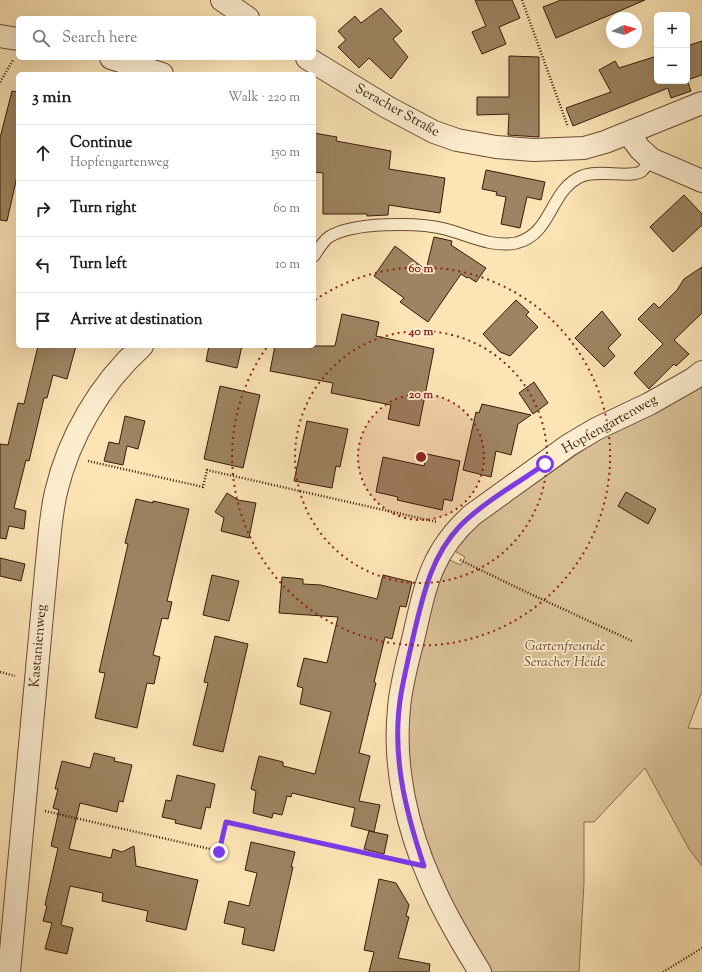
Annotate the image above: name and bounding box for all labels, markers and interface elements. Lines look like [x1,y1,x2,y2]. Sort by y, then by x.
north arrow [606,12,642,48]
map controls [654,12,690,84]
button: + [654,12,690,48]
search box [16,16,316,60]
icon: search [30,27,52,49]
text: Search here [62,28,137,49]
button: − [654,48,690,84]
street label: Seracher Straße [351,79,443,143]
text: 3 min [32,86,71,110]
text: Walk · 220 m [228,89,300,107]
text: Continue [70,133,132,154]
icon: ahead [32,142,54,164]
text: 150 m [271,144,300,162]
text: Hopfengartenweg [70,154,169,172]
icon: right [32,198,54,220]
text: Turn right [70,198,136,219]
text: 60 m [273,200,300,218]
icon: left [32,254,54,276]
text: Turn left [70,254,127,275]
text: 10 m [275,256,300,274]
text: 60 m [409,260,433,278]
icon: arrive [32,310,54,332]
text: Arrive at destination [70,310,203,331]
text: 40 m [408,323,433,341]
text: 20 m [409,386,433,404]
street label: Hopfengartenweg [559,390,662,460]
centre of rings [414,450,428,464]
route start [536,455,554,473]
street label: Kastanienweg [25,603,53,688]
park label: Gartenfreunde Seracher Heide [524,637,606,673]
route end [210,843,228,861]

